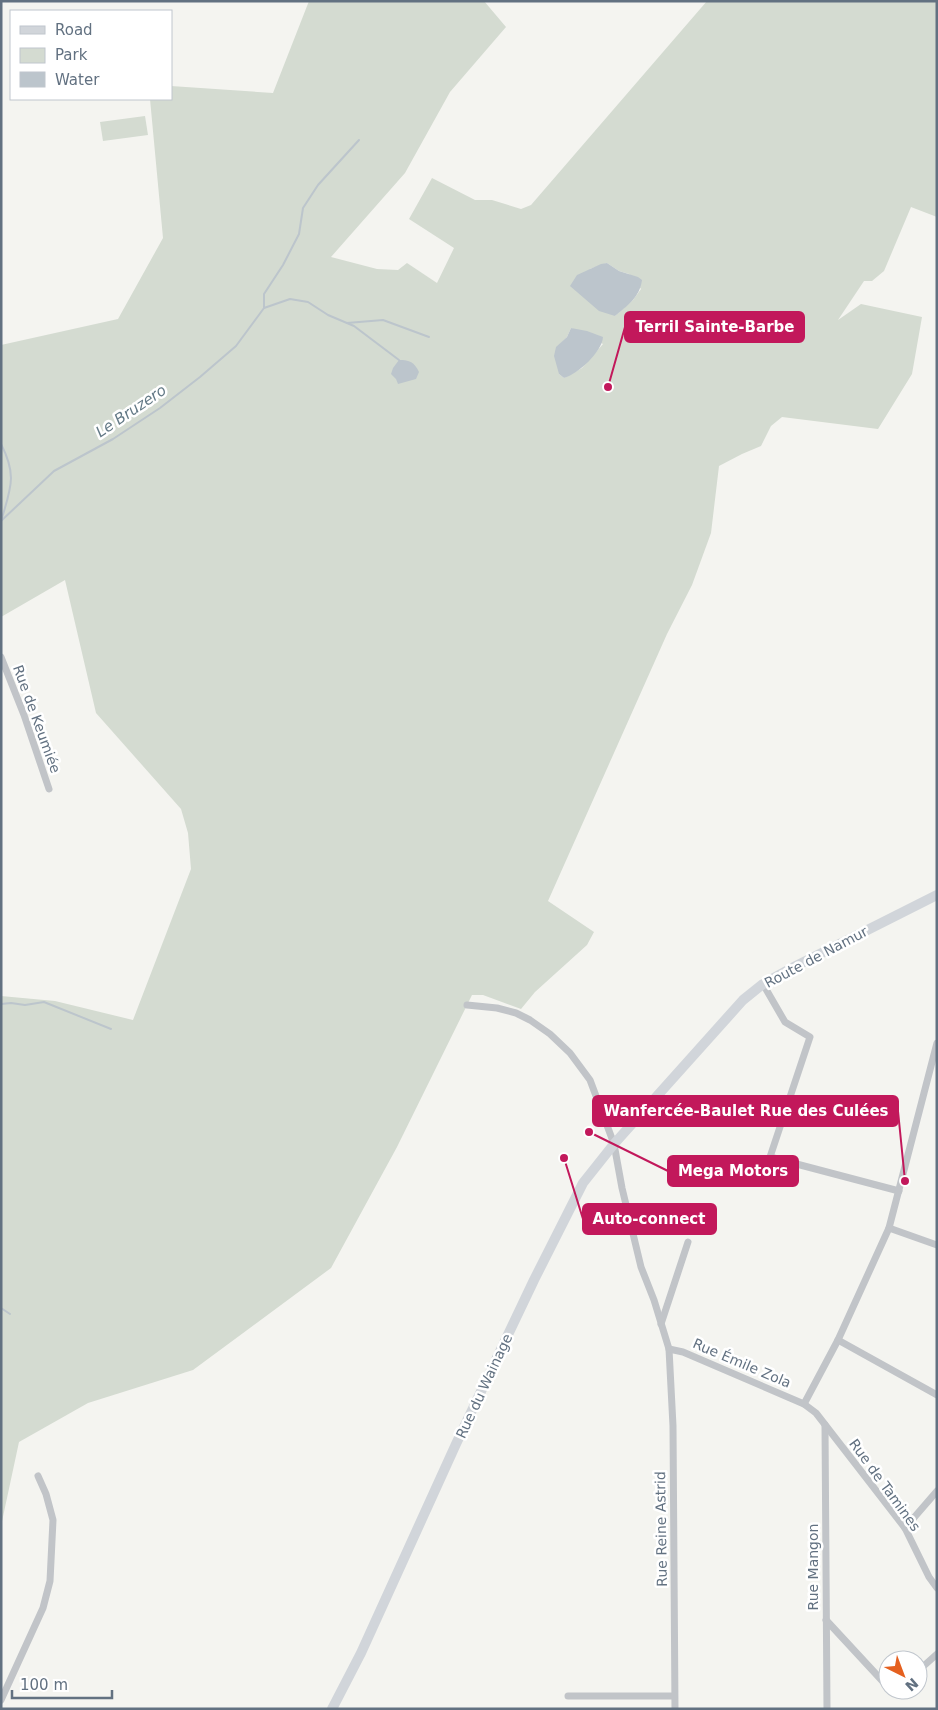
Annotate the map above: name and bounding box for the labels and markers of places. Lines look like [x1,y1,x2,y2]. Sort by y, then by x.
callout: Terril Sainte-Barbe [625,312,804,342]
callout: Wanfercée-Baulet Rue des Culées [593,1096,898,1126]
callout: Mega Motors [668,1156,798,1186]
callout: Auto-connect [583,1204,716,1234]

